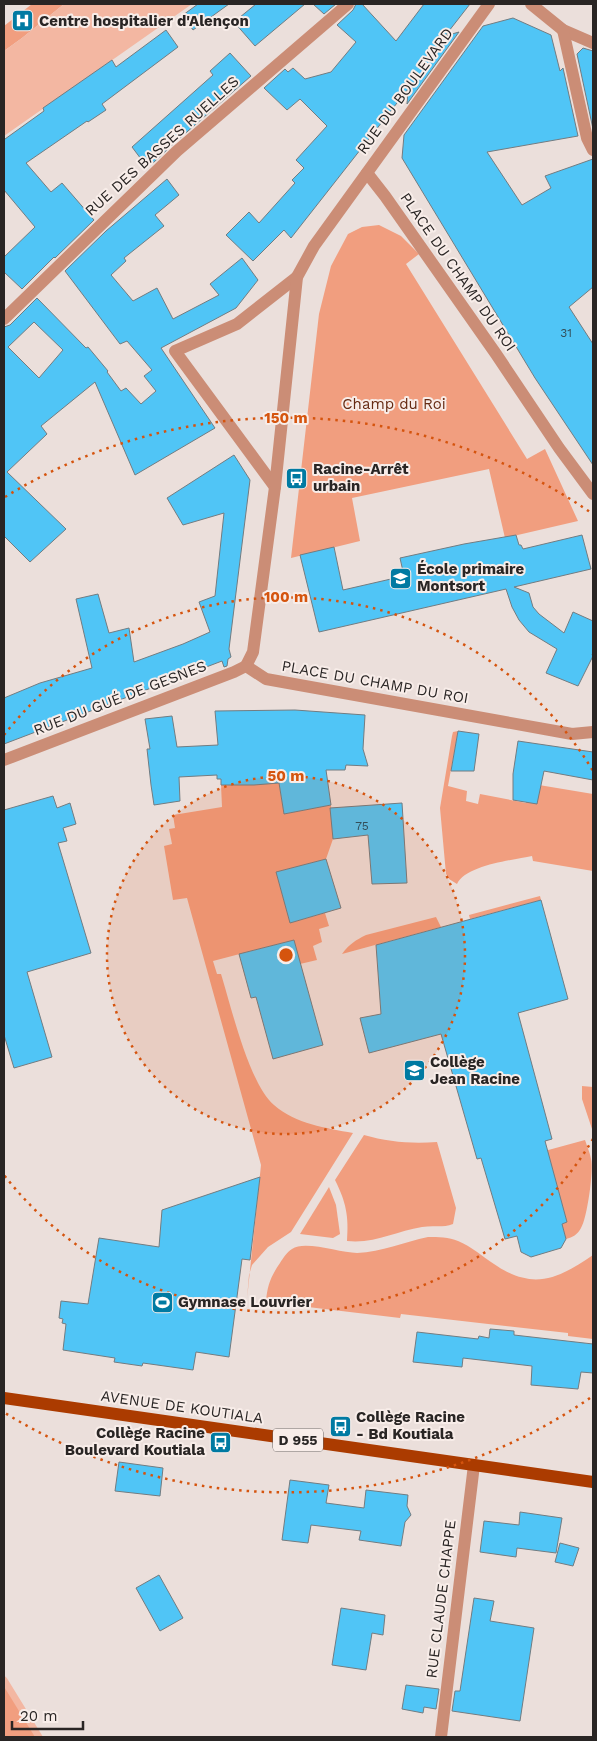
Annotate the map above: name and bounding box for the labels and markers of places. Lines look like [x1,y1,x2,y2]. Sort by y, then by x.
hospital icon: Centre hospitalier d'Alençon [11,9,35,33]
place label: Centre hospitalier d'Alençon [39,12,249,30]
place label: Racine-Arrêt urbain [313,460,409,495]
bus stop icon: Racine-Arrêt urbain [285,466,309,490]
place label: École primaire Montsort [417,560,524,595]
school or university icon: École primaire Montsort [389,566,413,590]
centre of rings [277,946,295,964]
place label: Collège Jean Racine [430,1053,520,1088]
school or university icon: Collège Jean Racine [402,1059,426,1083]
sports icon: Gymnase Louvrier [150,1290,174,1314]
place label: Gymnase Louvrier [178,1293,312,1311]
place label: Collège Racine - Bd Koutiala [356,1408,465,1443]
bus stop icon: Collège Racine - Bd Koutiala [328,1414,352,1438]
place label: Collège Racine Boulevard Koutiala [65,1424,205,1459]
bus stop icon: Collège Racine Boulevard Koutiala [209,1430,233,1454]

